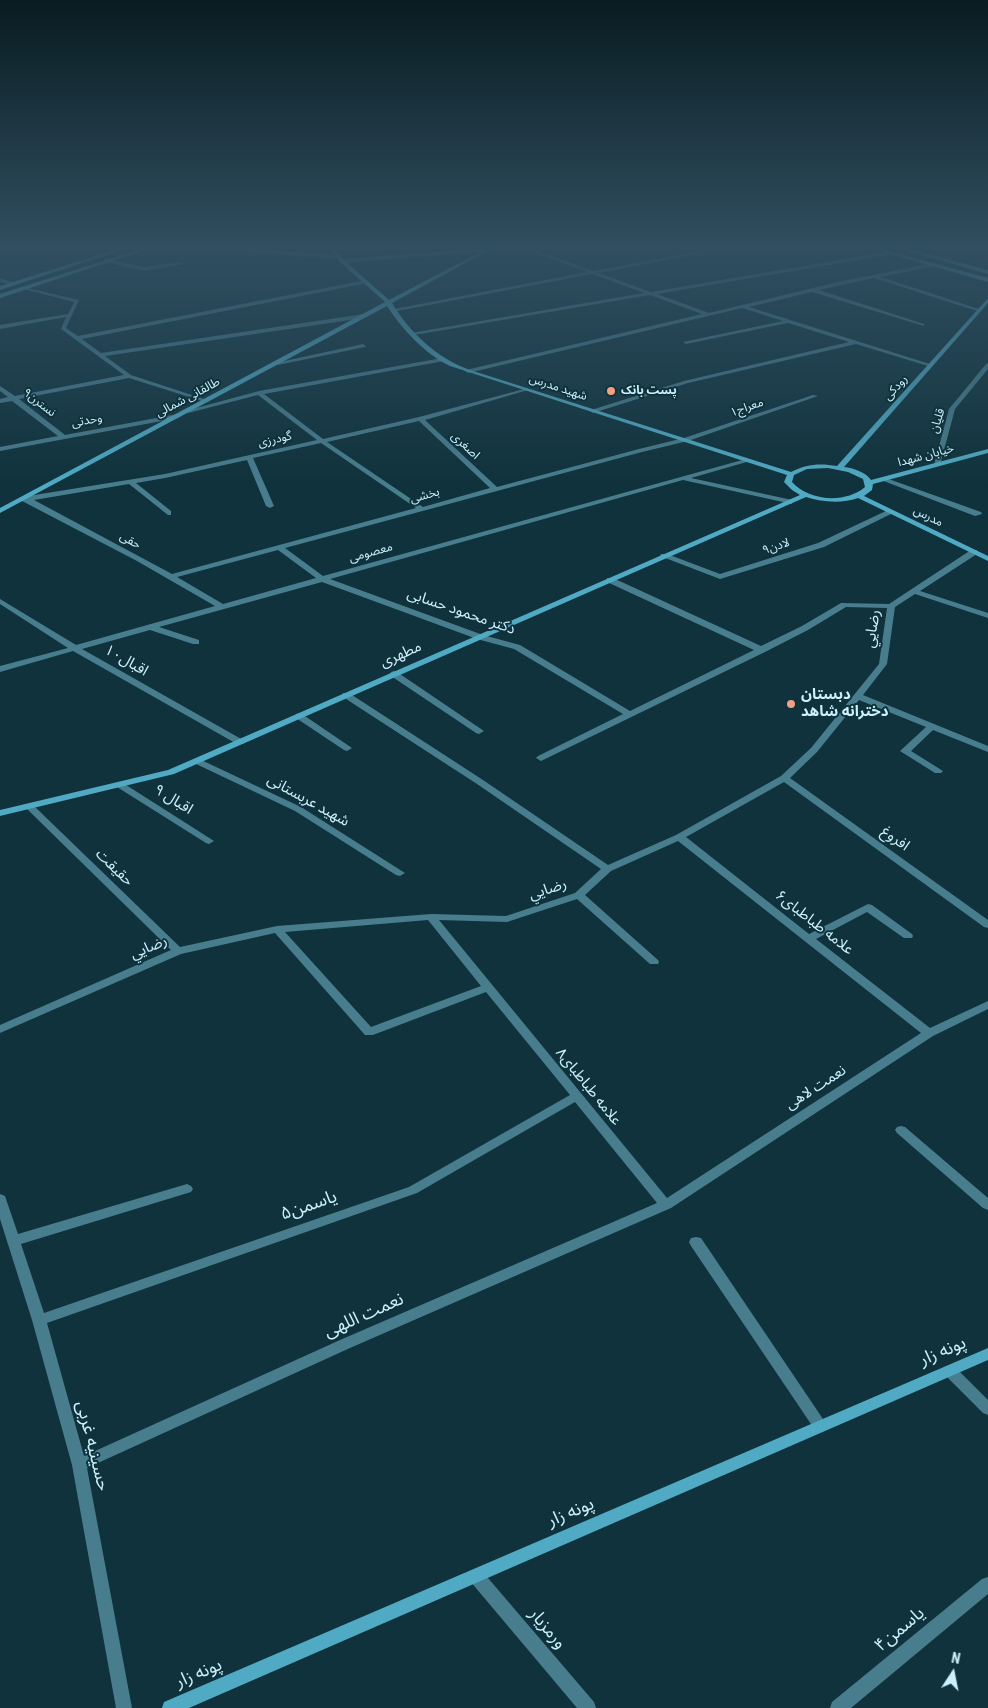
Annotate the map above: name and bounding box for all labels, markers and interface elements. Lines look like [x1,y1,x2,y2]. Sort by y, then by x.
street label: شهید مدرس [527,372,589,404]
street label: رودکی [881,372,911,404]
street label: طالقانی شمالی [153,375,223,421]
place label: پست بانک [621,384,677,398]
marker: پست بانک [605,385,617,397]
street label: نسترن۹ [20,386,58,420]
street label: معراج۱ [728,396,766,420]
street label: قلیان [927,407,949,435]
street label: وحدتی [70,411,104,431]
street label: گودرزی [257,429,293,451]
street label: اصغری [448,429,482,463]
street label: خیابان شهدا [896,442,956,470]
street label: بخشی [409,485,441,507]
street label: مدرس [911,504,945,530]
street label: حقی [117,530,143,552]
street label: لادن۹ [761,536,791,558]
street label: معصومی [348,540,394,566]
street label: دکتر محمود حسابی [405,585,517,639]
street label: رضایي [861,609,885,649]
street label: مطهری [377,638,425,672]
street label: اقبال۱۰ [101,641,151,681]
place label: دبستان دخترانه شاهد [801,686,889,721]
marker: دبستان دخترانه شاهد [785,698,797,710]
street label: شهید عربستانی [264,771,352,831]
street label: اقبال ۹ [150,781,196,819]
street label: افروغ [877,823,913,855]
street label: حقیقت [91,846,137,890]
street label: رضایي [527,875,569,905]
street label: علامه طباطبای۶ [771,887,857,959]
street label: رضایي [128,932,170,964]
street label: علامه طباطبای۸ [551,1045,625,1129]
street label: نعمت لاهی [782,1062,850,1114]
street label: یاسمن۵ [278,1186,340,1226]
street label: نعمت اللهی [321,1289,407,1343]
street label: پونه زار [916,1333,970,1371]
street label: حسینیه غربی [70,1399,114,1493]
street label: پونه زار [544,1494,598,1532]
street label: یاسمن۴ [871,1603,929,1657]
street label: ورمزیار [524,1604,570,1654]
north arrow [928,1648,978,1698]
text: N [950,1650,962,1667]
street label: پونه زار [172,1655,226,1693]

